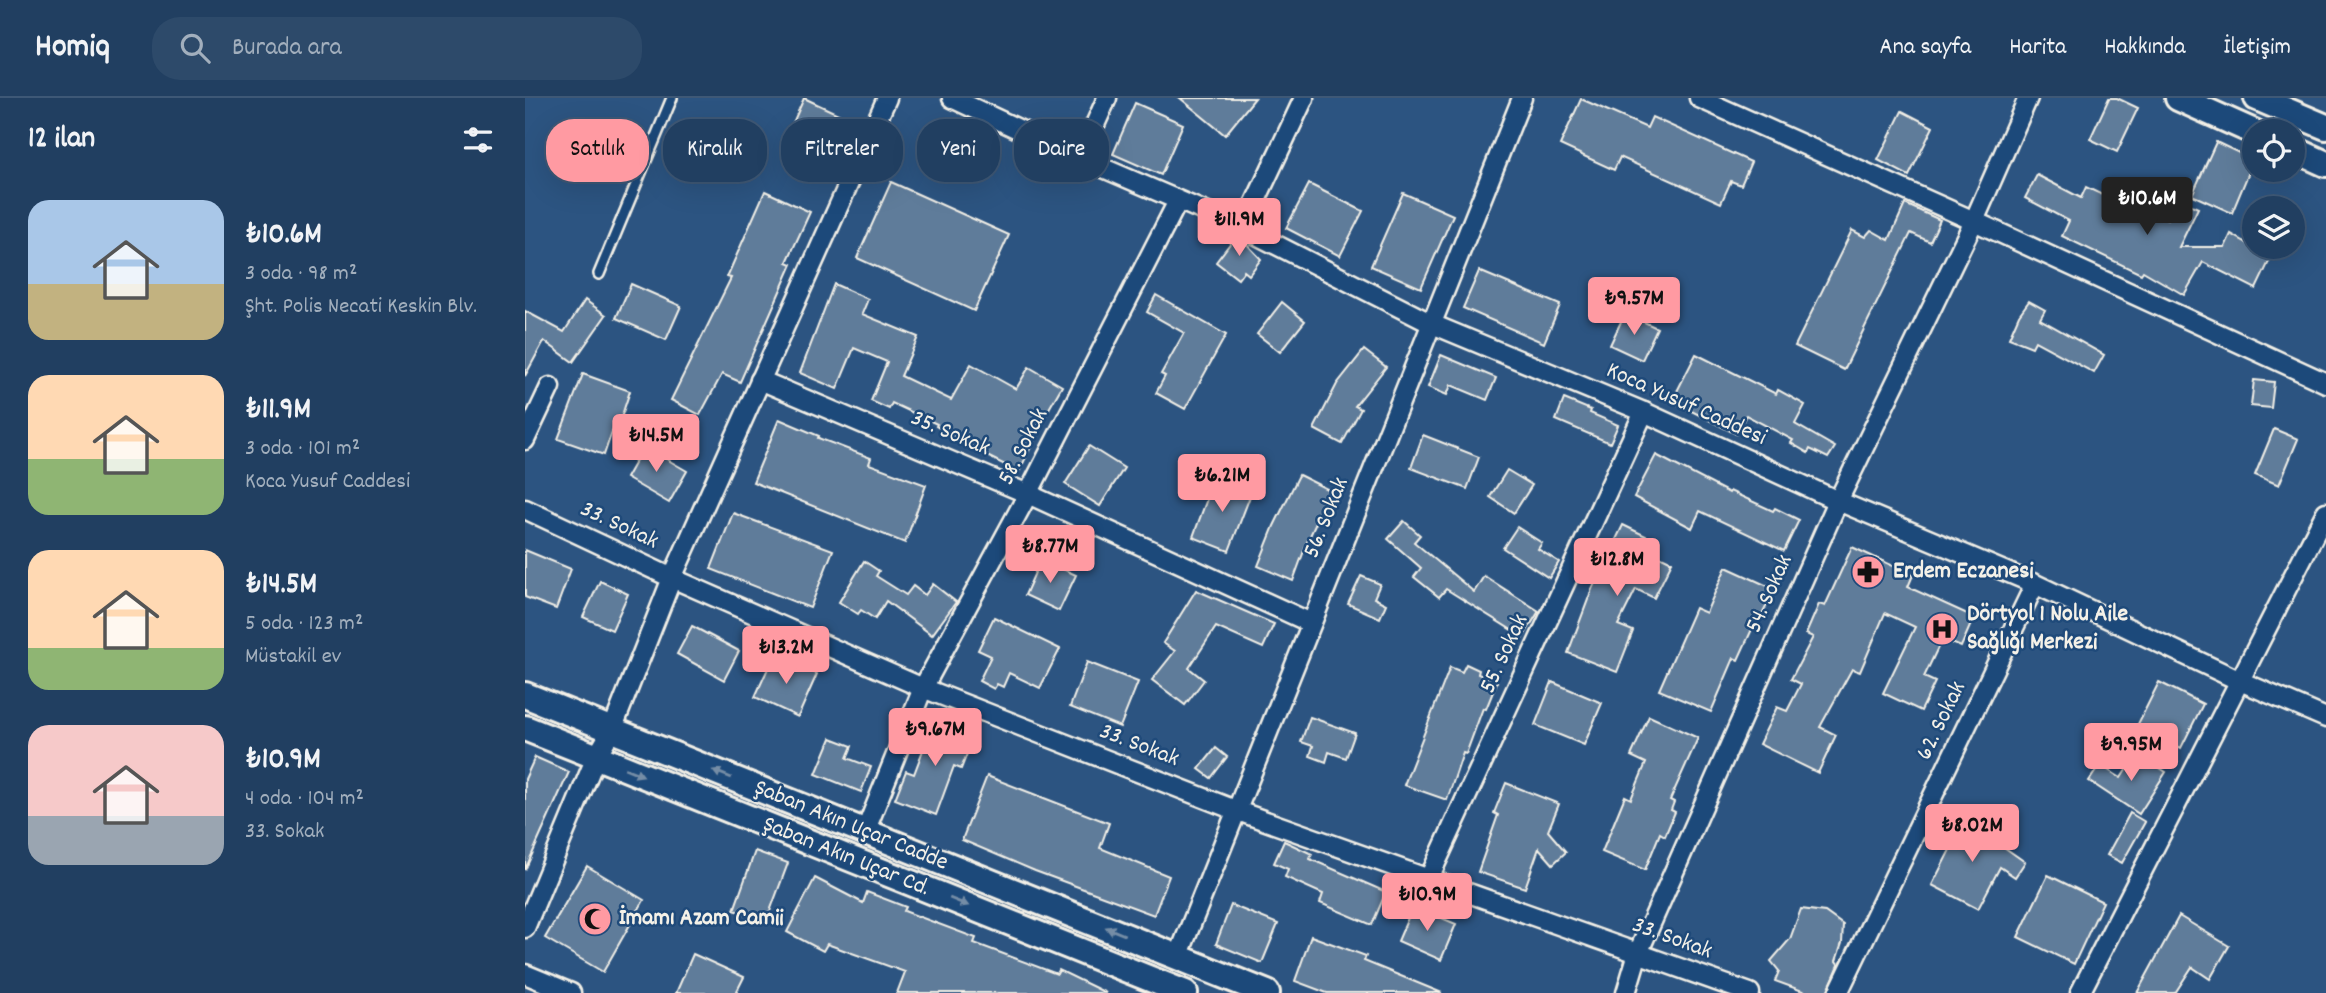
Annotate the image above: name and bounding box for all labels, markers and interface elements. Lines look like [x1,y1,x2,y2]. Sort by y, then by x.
search box [152,17,642,80]
text: Homiq [35,25,110,72]
icon: search [176,29,214,67]
text: Burada ara [232,30,342,67]
text: Ana sayfa [1880,31,1971,65]
text: Harita [2009,31,2066,65]
text: Hakkında [2104,31,2186,65]
text: İletişim [2224,31,2291,65]
text: 12 ilan [28,119,95,162]
chip: Satılık [546,119,649,182]
chip: Kiralık [663,119,767,182]
chip: Filtreler [781,119,903,182]
chip: Yeni [917,119,1000,182]
chip: Daire [1014,119,1109,182]
map controls [2242,119,2305,259]
button: locate [2242,119,2305,182]
icon: filters [459,121,497,159]
pin: ₺10.6M [2090,178,2204,237]
text: ₺10.6M [2118,183,2176,216]
button: layers [2242,196,2305,259]
pin: ₺11.9M [1182,198,1296,258]
text: ₺11.9M [1214,204,1264,237]
text: ₺10.6M [245,215,322,258]
icon: home [84,228,168,312]
text: 3 oda · 98 m² [245,258,357,291]
pin: ₺9.57M [1577,278,1691,337]
text: ₺9.57M [1604,283,1664,316]
text: Şht. Polis Necati Keskin Blv. [245,291,477,324]
street label: Koca Yusuf Caddesi [1600,354,1772,456]
text: ₺11.9M [245,390,311,433]
street label: 35. Sokak [905,402,995,466]
icon: home [84,403,168,487]
street label: 58. Sokak [990,403,1058,491]
pin: ₺14.5M [599,414,713,474]
text: ₺14.5M [628,420,684,453]
text: 3 oda · 101 m² [245,433,360,466]
pin: ₺6.21M [1165,454,1279,514]
text: ₺6.21M [1194,460,1250,493]
text: Koca Yusuf Caddesi [245,466,410,499]
street label: 56. Sokak [1295,472,1359,564]
street label: 33. Sokak [574,493,664,559]
pin: ₺8.77M [993,526,1107,585]
text: ₺8.77M [1022,531,1078,564]
pin: ₺12.8M [1560,538,1674,598]
text: ₺12.8M [1590,544,1644,577]
street label: 54. Sokak [1738,549,1802,639]
pharmacy icon: Erdem Eczanesi [1849,553,1887,591]
place label: Erdem Eczanesi [1893,555,2034,589]
text: ₺14.5M [245,565,317,608]
icon: home [84,578,168,662]
place label: Dörtyol 1 Nolu Aile Sağlığı Merkezi [1967,598,2128,660]
text: 5 oda · 123 m² [245,608,363,641]
street label: 55. Sokak [1472,609,1538,699]
hospital icon: Dörtyol 1 Nolu Aile Sağlığı Merkezi [1923,610,1961,648]
pin: ₺13.2M [729,626,843,686]
text: ₺13.2M [758,632,814,665]
text: Müstakil ev [245,641,341,674]
street label: 62. Sokak [1908,676,1976,766]
pin: ₺9.67M [878,708,992,768]
text: ₺9.67M [905,714,965,747]
street label: 33. Sokak [1094,715,1184,777]
pin: ₺9.95M [2074,724,2188,783]
text: ₺9.95M [2100,729,2162,762]
text: ₺10.9M [245,740,321,783]
icon: home [84,753,168,837]
one-way arrow [623,767,644,778]
one-way arrow [711,768,732,779]
street label: Şaban Akın Uçar Cadde [749,772,953,880]
text: 4 oda · 104 m² [245,783,364,816]
pin: ₺8.02M [1915,804,2029,864]
street label: Şaban Akın Uçar Cd. [757,808,935,906]
text: ₺8.02M [1941,810,2003,843]
text: 33. Sokak [245,816,325,849]
pin: ₺10.9M [1370,874,1484,933]
text: ₺10.9M [1398,879,1456,912]
one-way arrow [948,897,969,908]
mosque icon: İmamı Azam Camii [576,900,614,938]
place label: İmamı Azam Camii [619,902,784,936]
street label: 33. Sokak [1627,909,1717,969]
one-way arrow [1104,926,1125,937]

